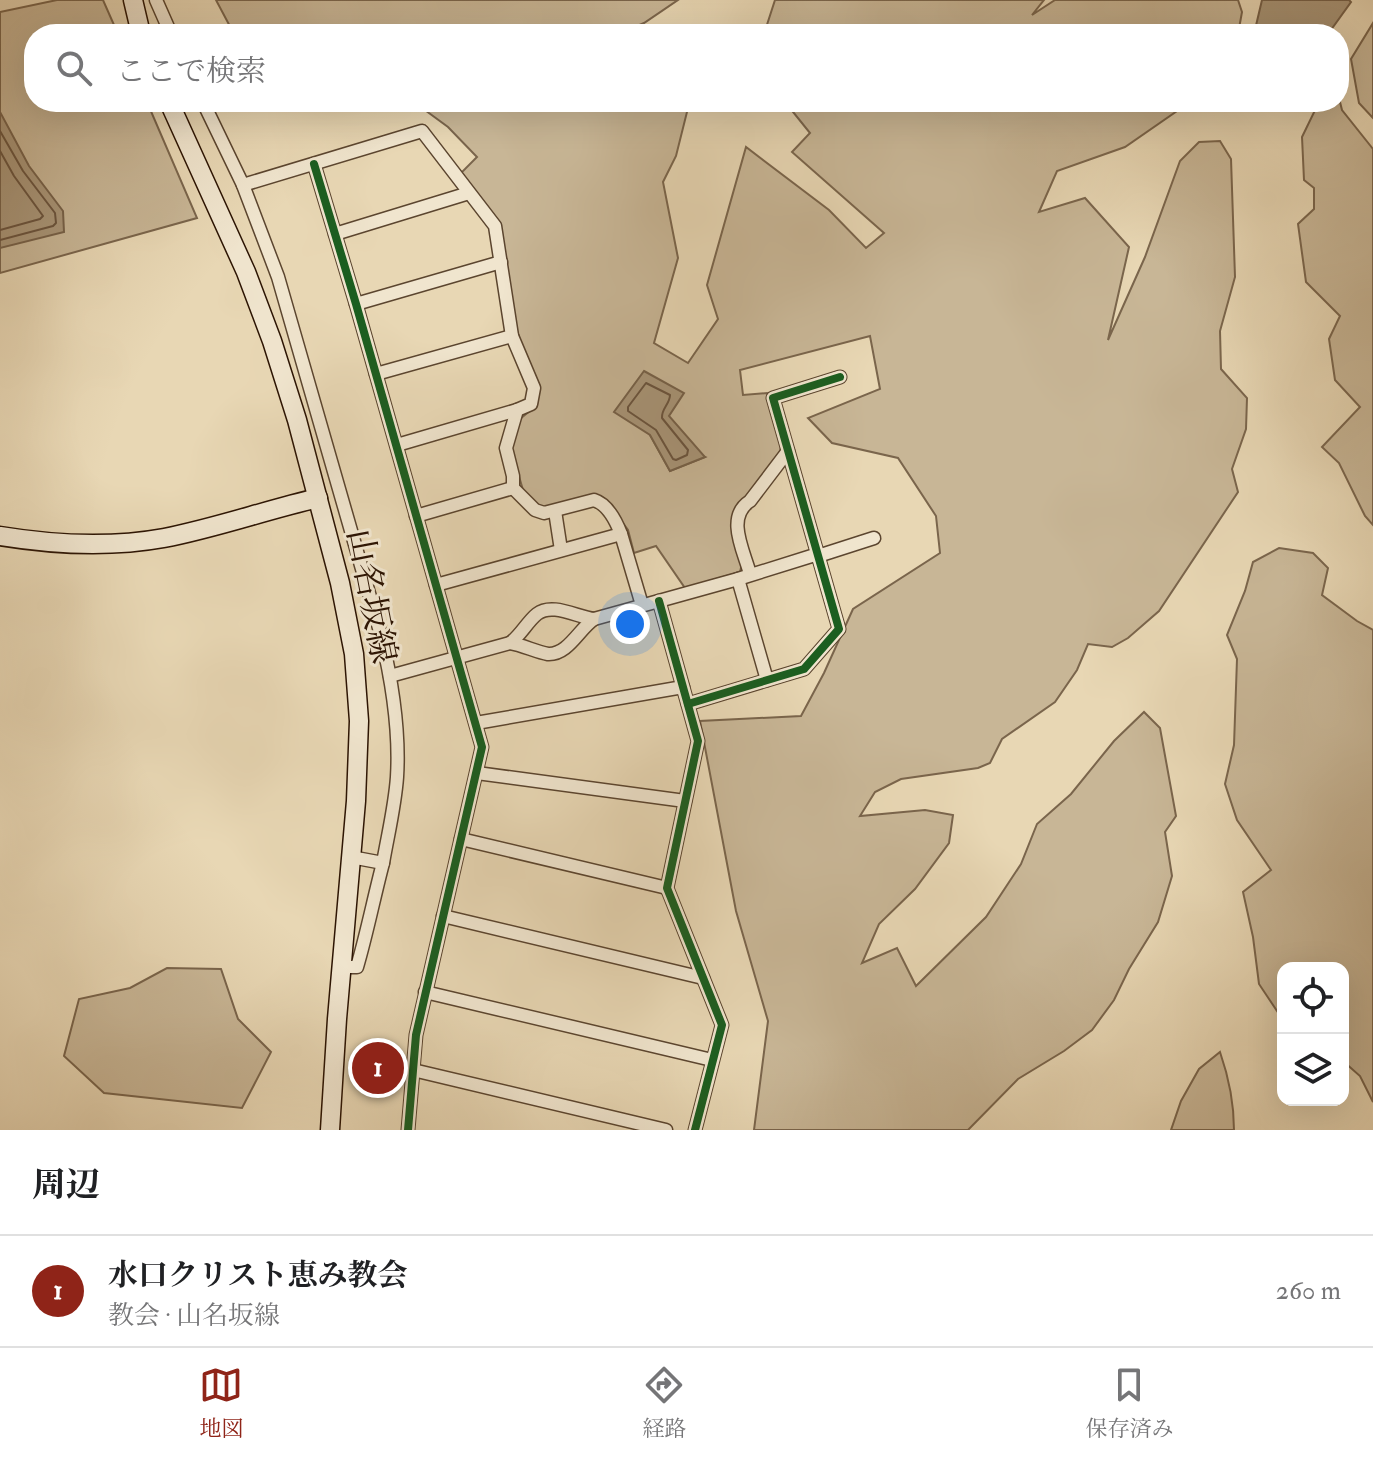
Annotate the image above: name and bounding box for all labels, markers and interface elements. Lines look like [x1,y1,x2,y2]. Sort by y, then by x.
search box [24,24,1349,112]
icon: search [52,46,96,90]
text: ここで検索 [116,53,266,90]
street label: 山名坂線 [337,525,405,667]
your location [610,604,650,644]
map controls [1277,962,1349,1106]
button: locate [1277,962,1349,1034]
button: layers [1277,1034,1349,1106]
pin: 1 [352,1038,404,1098]
text: 周辺 [32,1164,100,1207]
text: 水口クリスト恵み教会 [108,1257,407,1294]
text: 1 [53,1275,63,1307]
text: 260 m [1276,1275,1341,1307]
text: 教会 · 山名坂線 [108,1300,280,1332]
tab: 地図 [199,1363,244,1443]
tab: 経路 [642,1363,687,1443]
tab: 保存済み [1085,1363,1174,1443]

